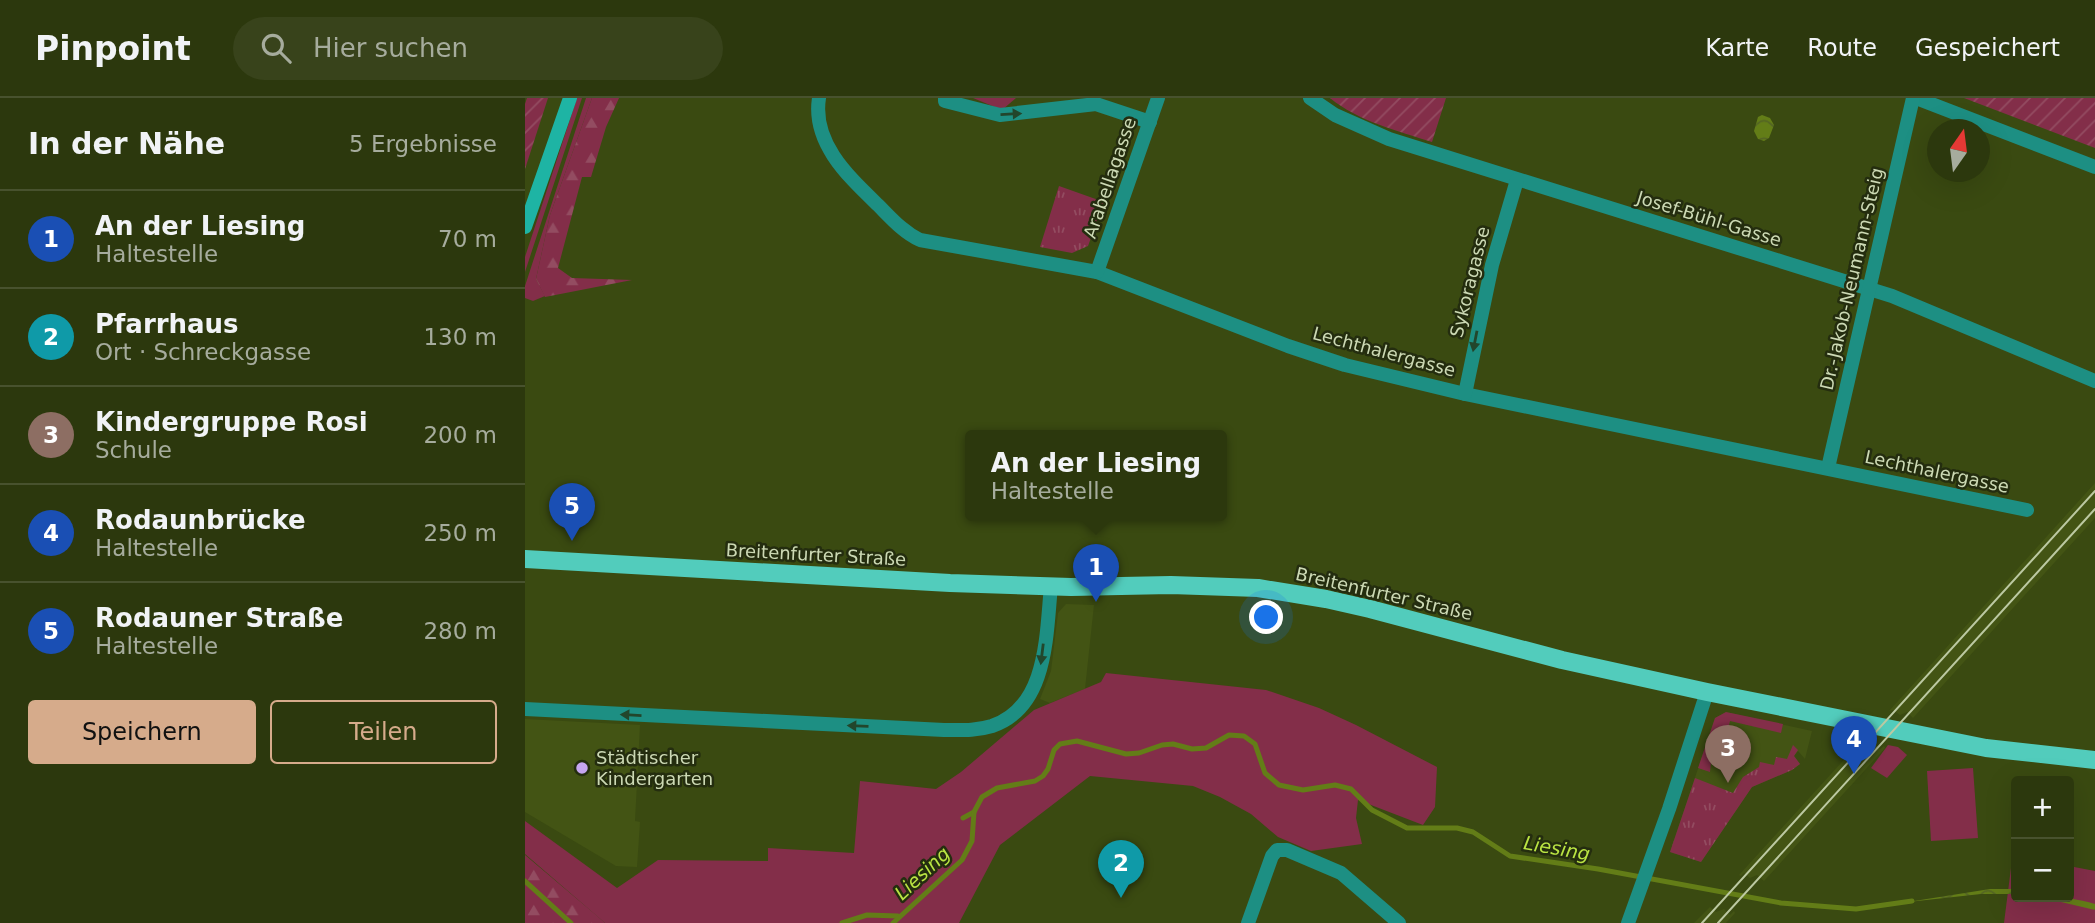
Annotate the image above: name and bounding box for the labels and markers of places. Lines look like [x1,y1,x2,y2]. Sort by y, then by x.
pin: 5 [549,483,595,541]
pin: 1 [1073,544,1119,602]
pin: 4 [1831,716,1877,774]
pin: 3 [1705,725,1751,783]
place label: Städtischer Kindergarten [596,747,713,789]
marker: Städtischer Kindergarten [574,760,590,776]
pin: 2 [1098,840,1144,898]

